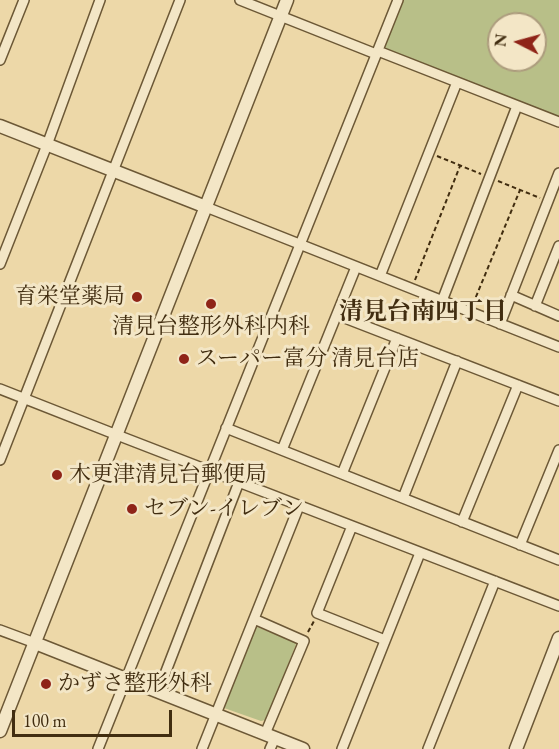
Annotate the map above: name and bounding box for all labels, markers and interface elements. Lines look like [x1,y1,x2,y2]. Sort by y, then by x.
north arrow [487,12,547,72]
text: N [489,33,512,48]
place label: 育栄堂薬局 [15,284,125,310]
marker: 育栄堂薬局 [130,290,144,304]
marker: 清見台整形外科内科 [204,297,218,311]
district label: 清見台南四丁目 [339,298,507,326]
place label: 清見台整形外科内科 [112,314,310,340]
place label: スーパー富分 清見台店 [196,346,419,372]
marker: スーパー富分 清見台店 [177,352,191,366]
place label: 木更津清見台郵便局 [69,462,267,488]
marker: 木更津清見台郵便局 [50,468,64,482]
place label: セブン-イレブン [144,496,304,522]
marker: セブン-イレブン [125,502,139,516]
place label: かずさ整形外科 [58,671,212,697]
marker: かずさ整形外科 [39,677,53,691]
scale bar [15,698,176,736]
text: 100 m [23,709,67,732]

